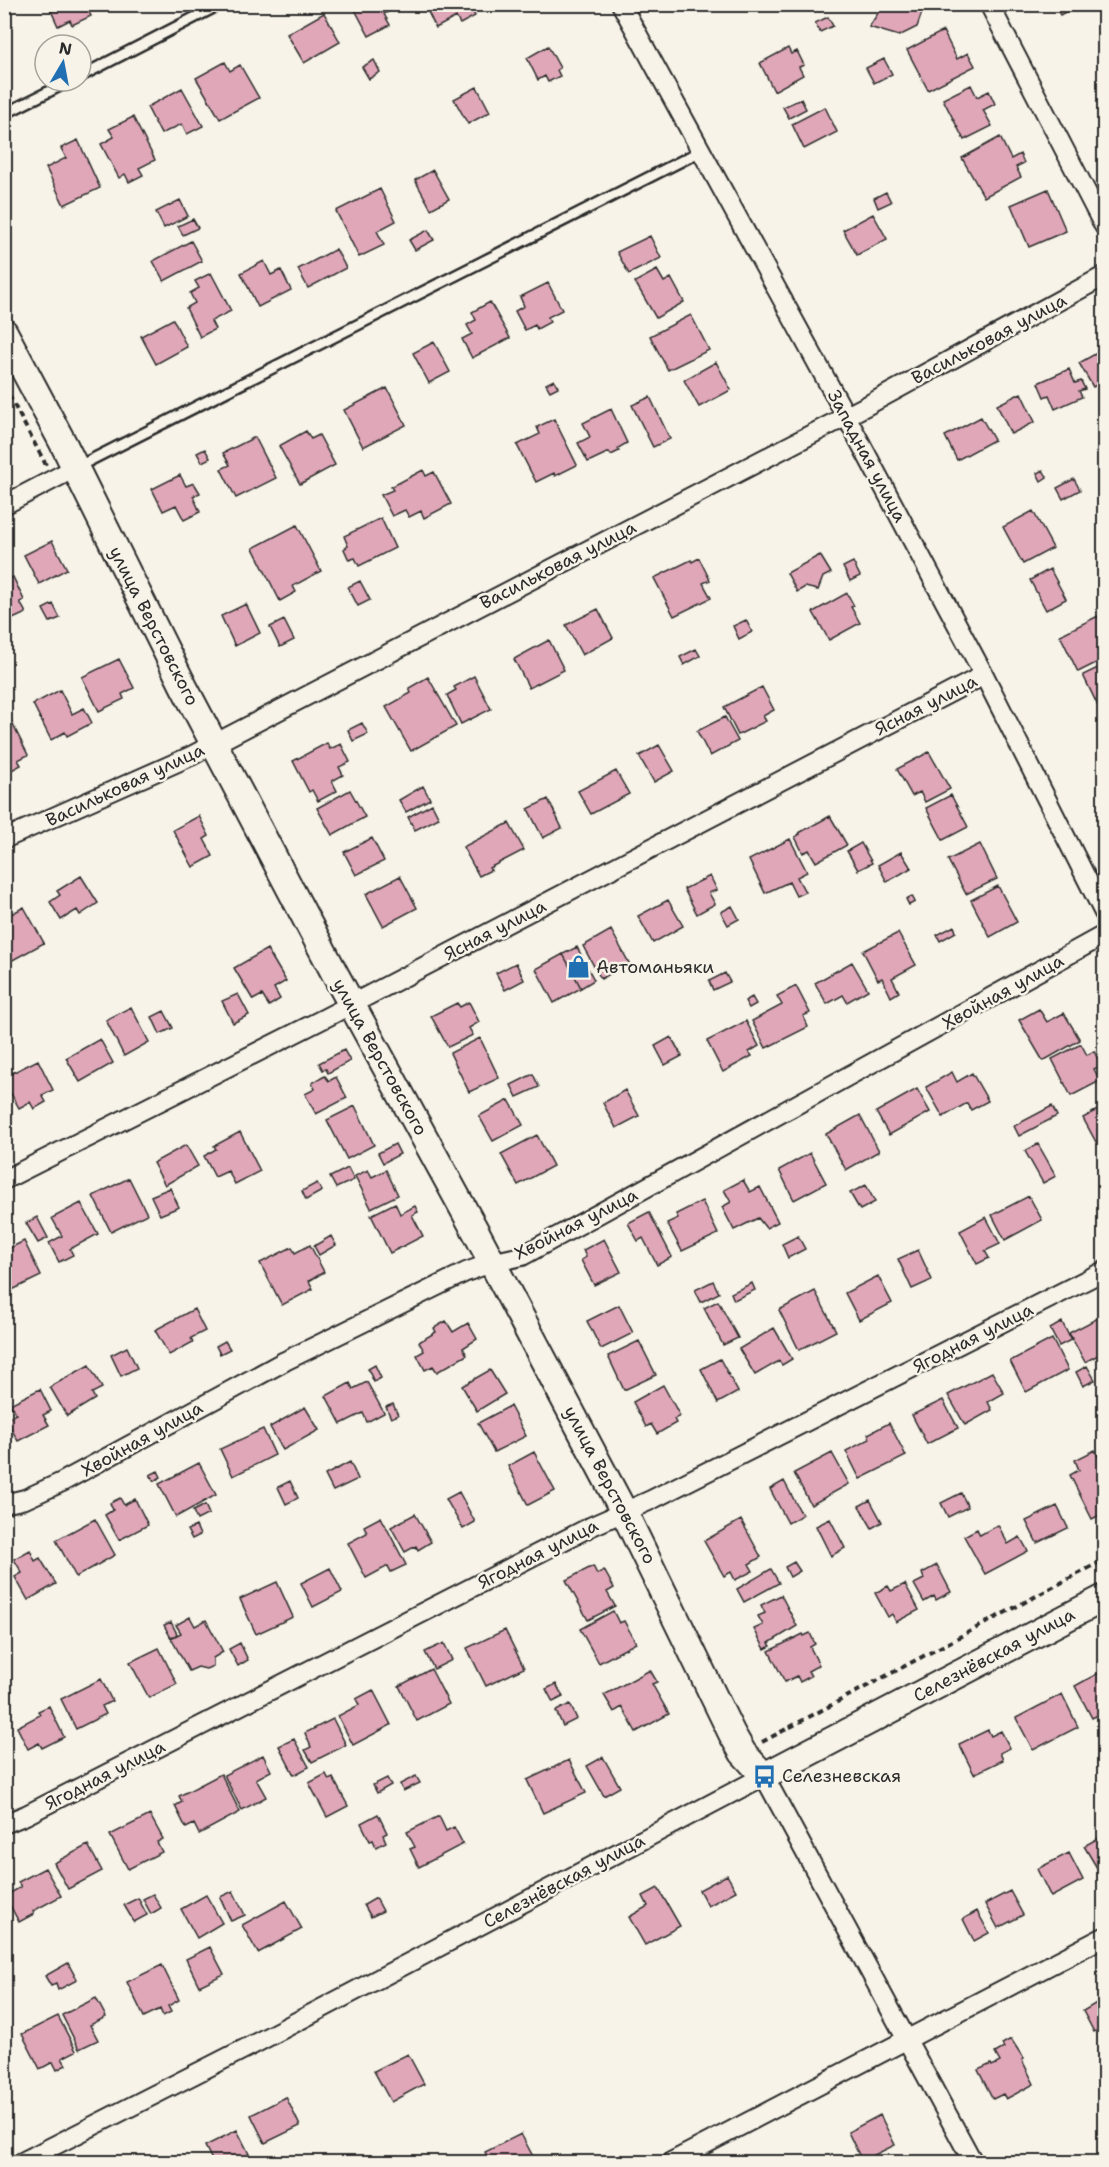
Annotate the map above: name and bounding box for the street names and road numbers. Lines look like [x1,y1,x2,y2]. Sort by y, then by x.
street label: Васильковая улица [907,288,1071,390]
street label: Западная улица [822,385,912,527]
street label: Васильковая улица [476,515,640,615]
street label: улица Верстовского [103,542,205,710]
street label: Ясная улица [871,669,981,741]
street label: Васильковая улица [42,738,208,832]
street label: Ясная улица [440,894,550,966]
street label: Хвойная улица [938,949,1068,1035]
street label: улица Верстовского [327,974,433,1140]
street label: Хвойная улица [510,1183,642,1265]
street label: Ягодная улица [909,1297,1037,1379]
street label: Хвойная улица [77,1396,207,1482]
street label: улица Верстовского [558,1402,662,1568]
street label: Ягодная улица [474,1513,602,1595]
street label: Селезнёвская улица [909,1602,1079,1708]
street label: Ягодная улица [41,1734,169,1816]
street label: Селезнёвская улица [479,1828,649,1934]

